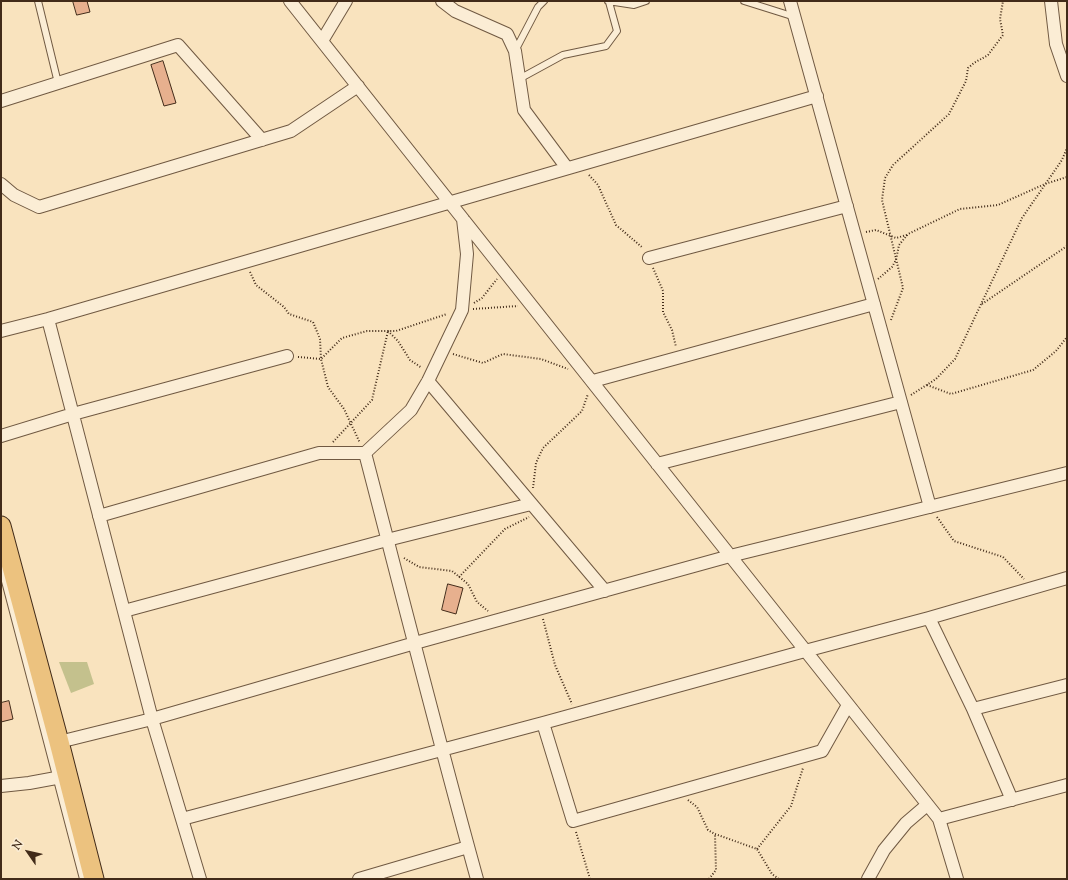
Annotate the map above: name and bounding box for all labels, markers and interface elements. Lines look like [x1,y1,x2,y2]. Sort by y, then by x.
north arrow [8,832,48,872]
text: N [9,837,27,853]

